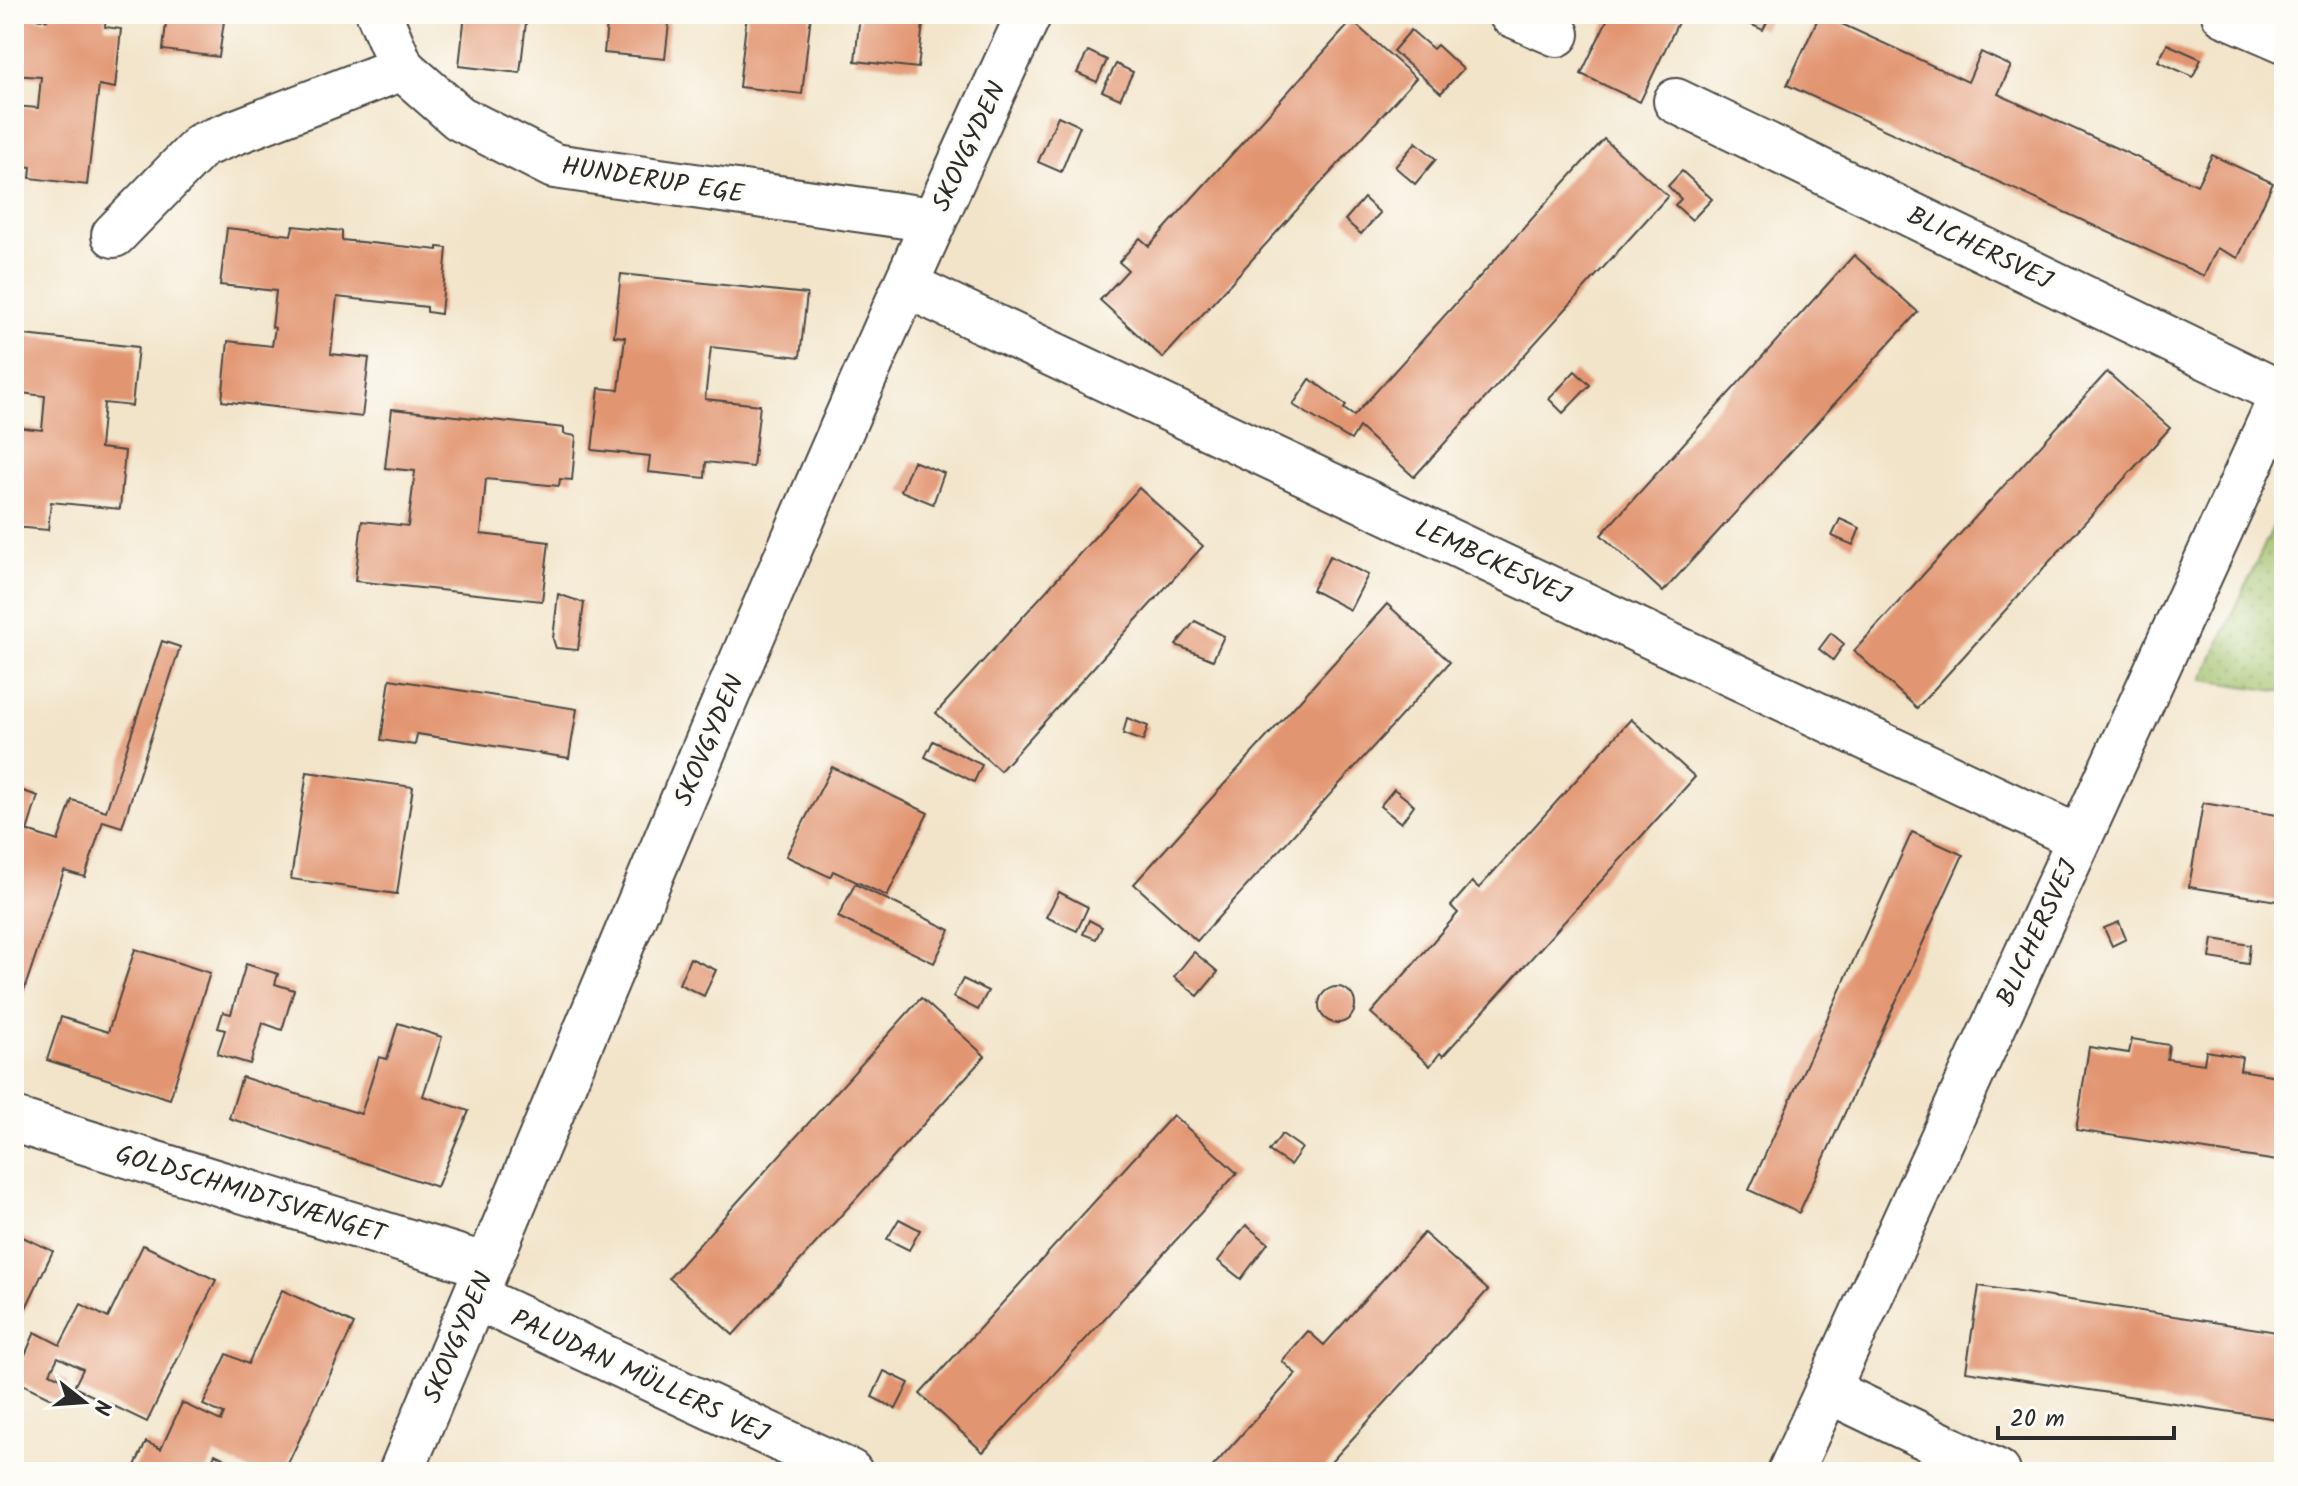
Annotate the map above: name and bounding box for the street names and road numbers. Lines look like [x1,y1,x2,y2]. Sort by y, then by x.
street label: SKOVGYDEN [921,75,1018,219]
street label: HUNDERUP EGE [558,146,748,216]
street label: BLICHERSVEJ [1899,195,2060,302]
street label: LEMBCKESVEJ [1407,508,1578,618]
street label: SKOVGYDEN [663,668,756,813]
street label: BLICHERSVEJ [1986,853,2090,1014]
street label: GOLDSCHMIDTSVÆNGET [110,1134,393,1257]
street label: SKOVGYDEN [412,1265,505,1410]
street label: PALUDAN MÜLLERS VEJ [503,1299,776,1455]

